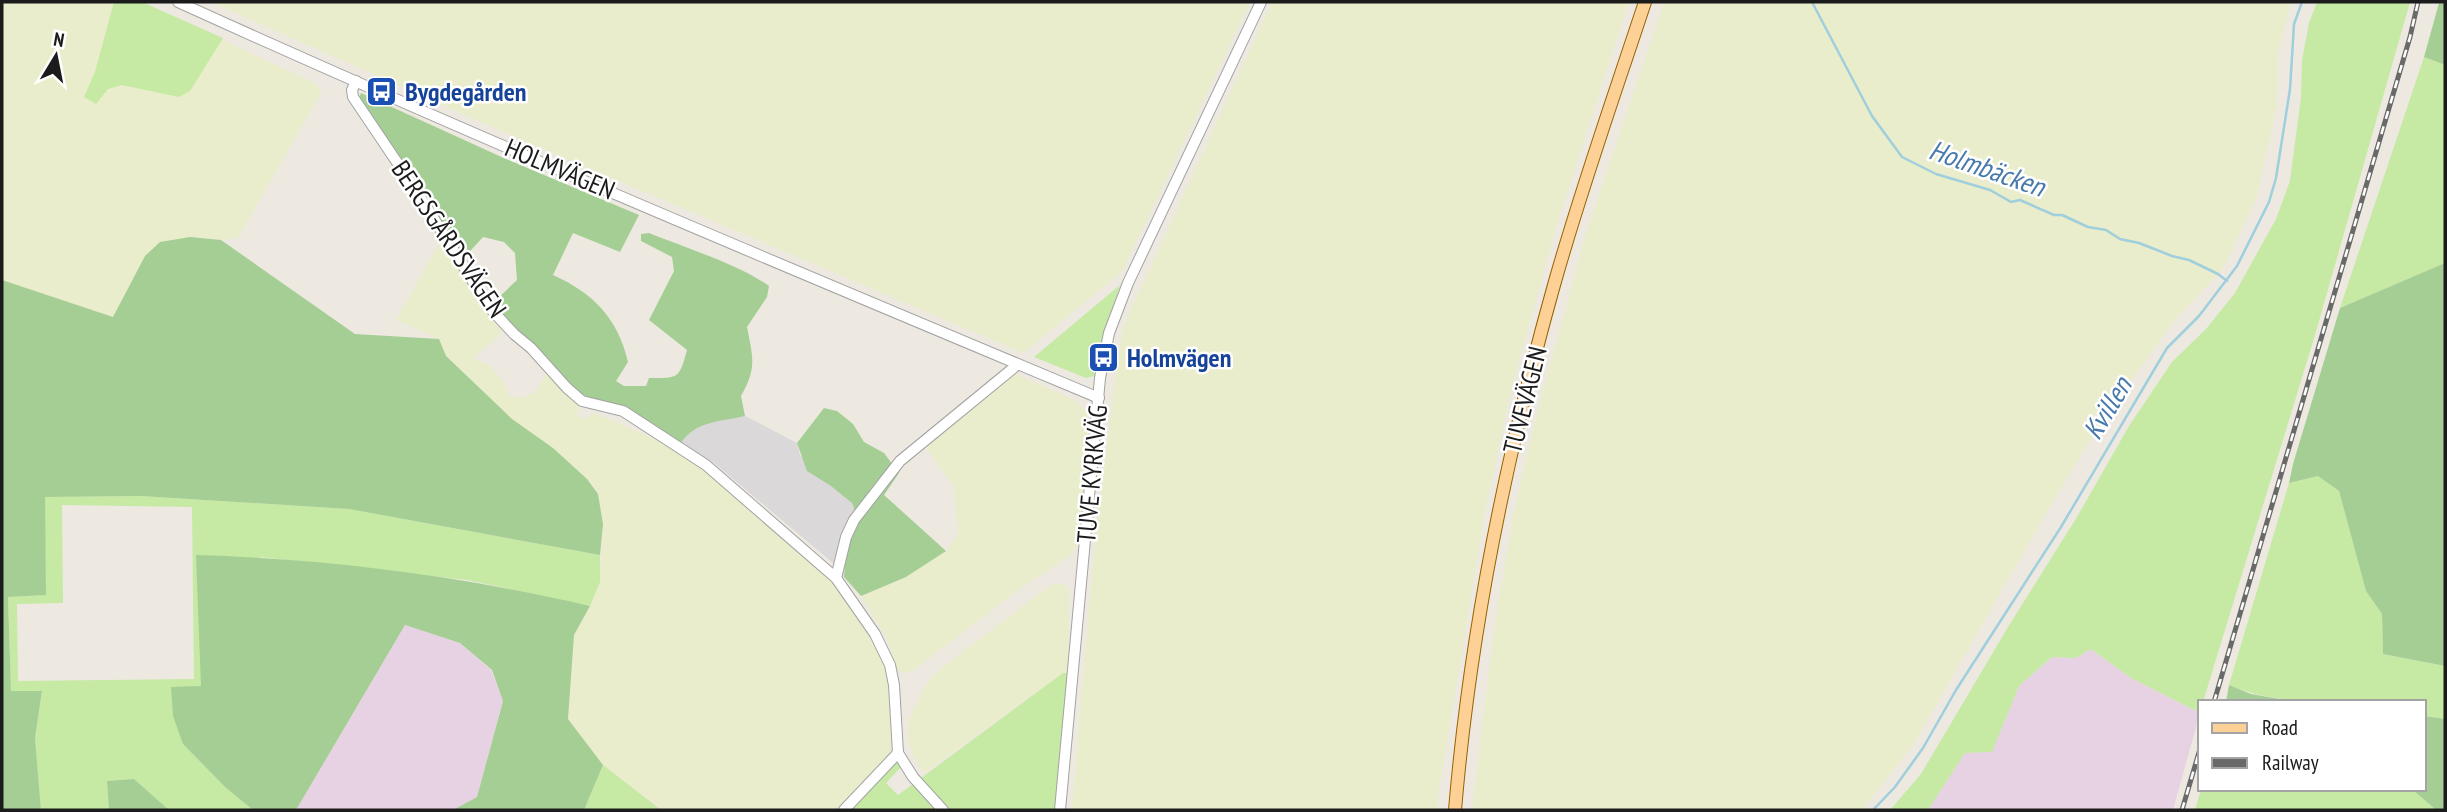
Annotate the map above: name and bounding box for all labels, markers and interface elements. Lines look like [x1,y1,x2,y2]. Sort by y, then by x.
north arrow [21,21,91,91]
text: N [52,27,66,52]
bus stop icon: Bygdegården [365,75,399,109]
place label: Bygdegården [405,75,526,108]
street label: HOLMVÄGEN [500,131,620,206]
water label: Holmbäcken [1925,131,2051,205]
street label: BERGSGÅRDSVÄGEN [385,154,514,323]
bus stop icon: Holmvägen [1087,341,1121,375]
place label: Holmvägen [1127,341,1231,374]
street label: TUVEVÄGEN [1495,343,1554,457]
water label: Kvillen [2074,368,2140,446]
street label: TUVE KYRKVÄG [1069,404,1114,544]
legend [2198,700,2426,791]
text: Road [2262,714,2298,741]
text: Railway [2262,749,2319,776]

